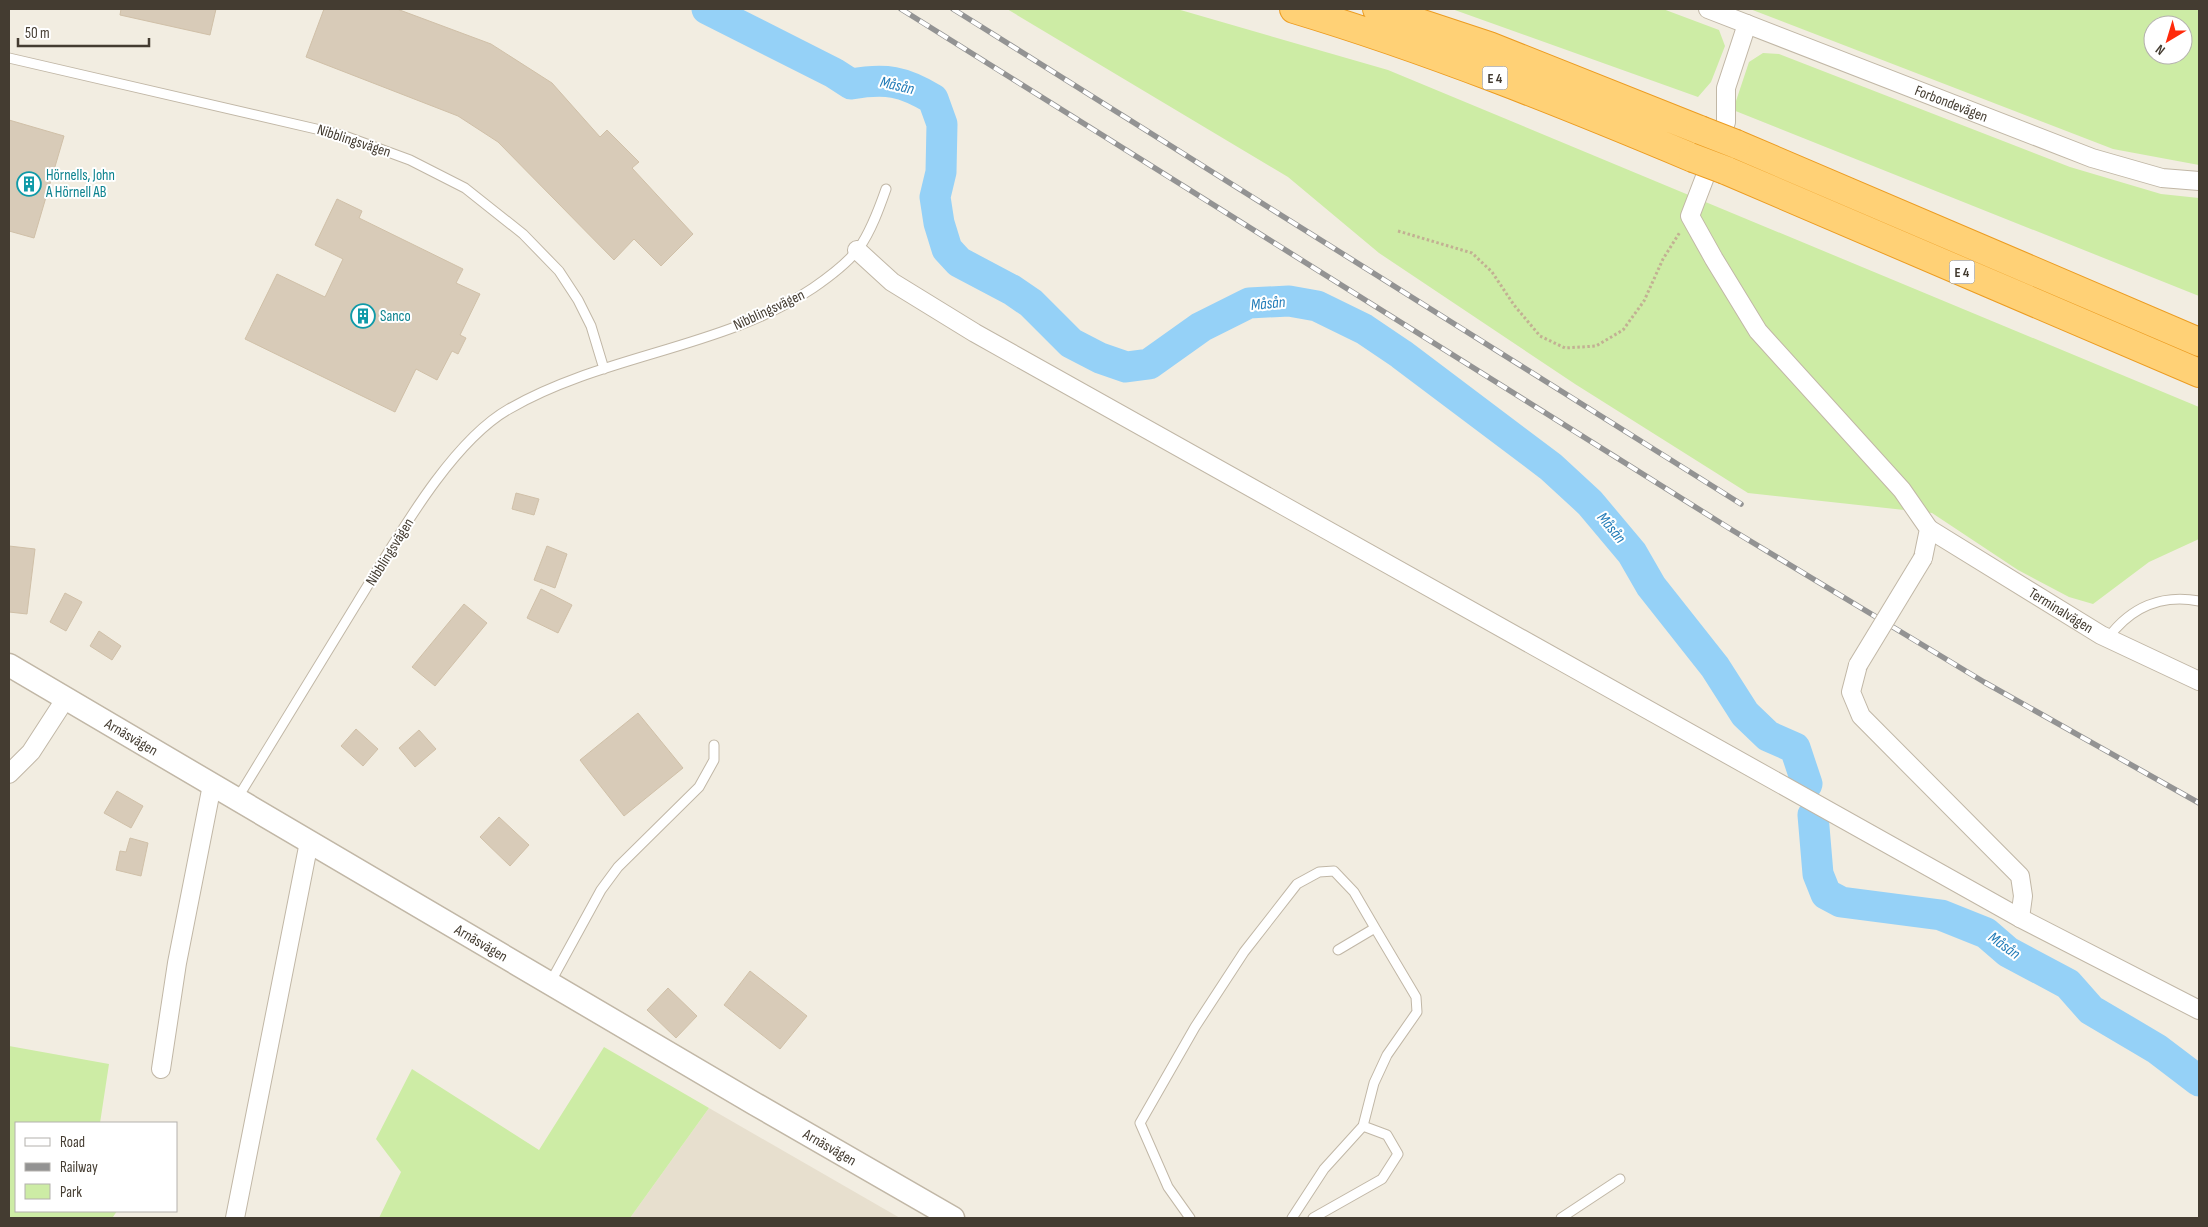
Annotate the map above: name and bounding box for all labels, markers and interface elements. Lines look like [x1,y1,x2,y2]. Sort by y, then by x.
scale bar [18,15,149,47]
north arrow [2143,15,2193,65]
text: 50 m [25,24,50,43]
text: N [2152,41,2168,59]
road number: E 4 [1482,66,1508,90]
water label: Måsån [878,73,916,99]
street label: Forbondevägen [1912,81,1991,126]
street label: Nibblingsvägen [315,120,393,162]
place label: Hörnells, John A Hörnell AB [45,166,115,202]
building icon: Hörnells, John A Hörnell AB [16,171,42,197]
road number: E 4 [1950,260,1974,284]
street label: Nibblingsvägen [730,285,808,335]
water label: Måsån [1250,293,1286,315]
building icon: Sanco [350,303,376,329]
place label: Sanco [380,307,411,326]
water label: Måsån [1593,509,1630,548]
street label: Nibblingsvägen [362,515,418,589]
street label: Terminalvägen [2025,583,2097,637]
street label: Arnäsvägen [101,714,161,760]
street label: Arnäsvägen [450,919,511,966]
water label: Måsån [1984,928,2024,964]
legend [15,1122,178,1212]
street label: Arnäsvägen [799,1124,860,1170]
text: Road [60,1133,85,1152]
text: Railway [60,1158,98,1177]
text: Park [60,1183,82,1202]

